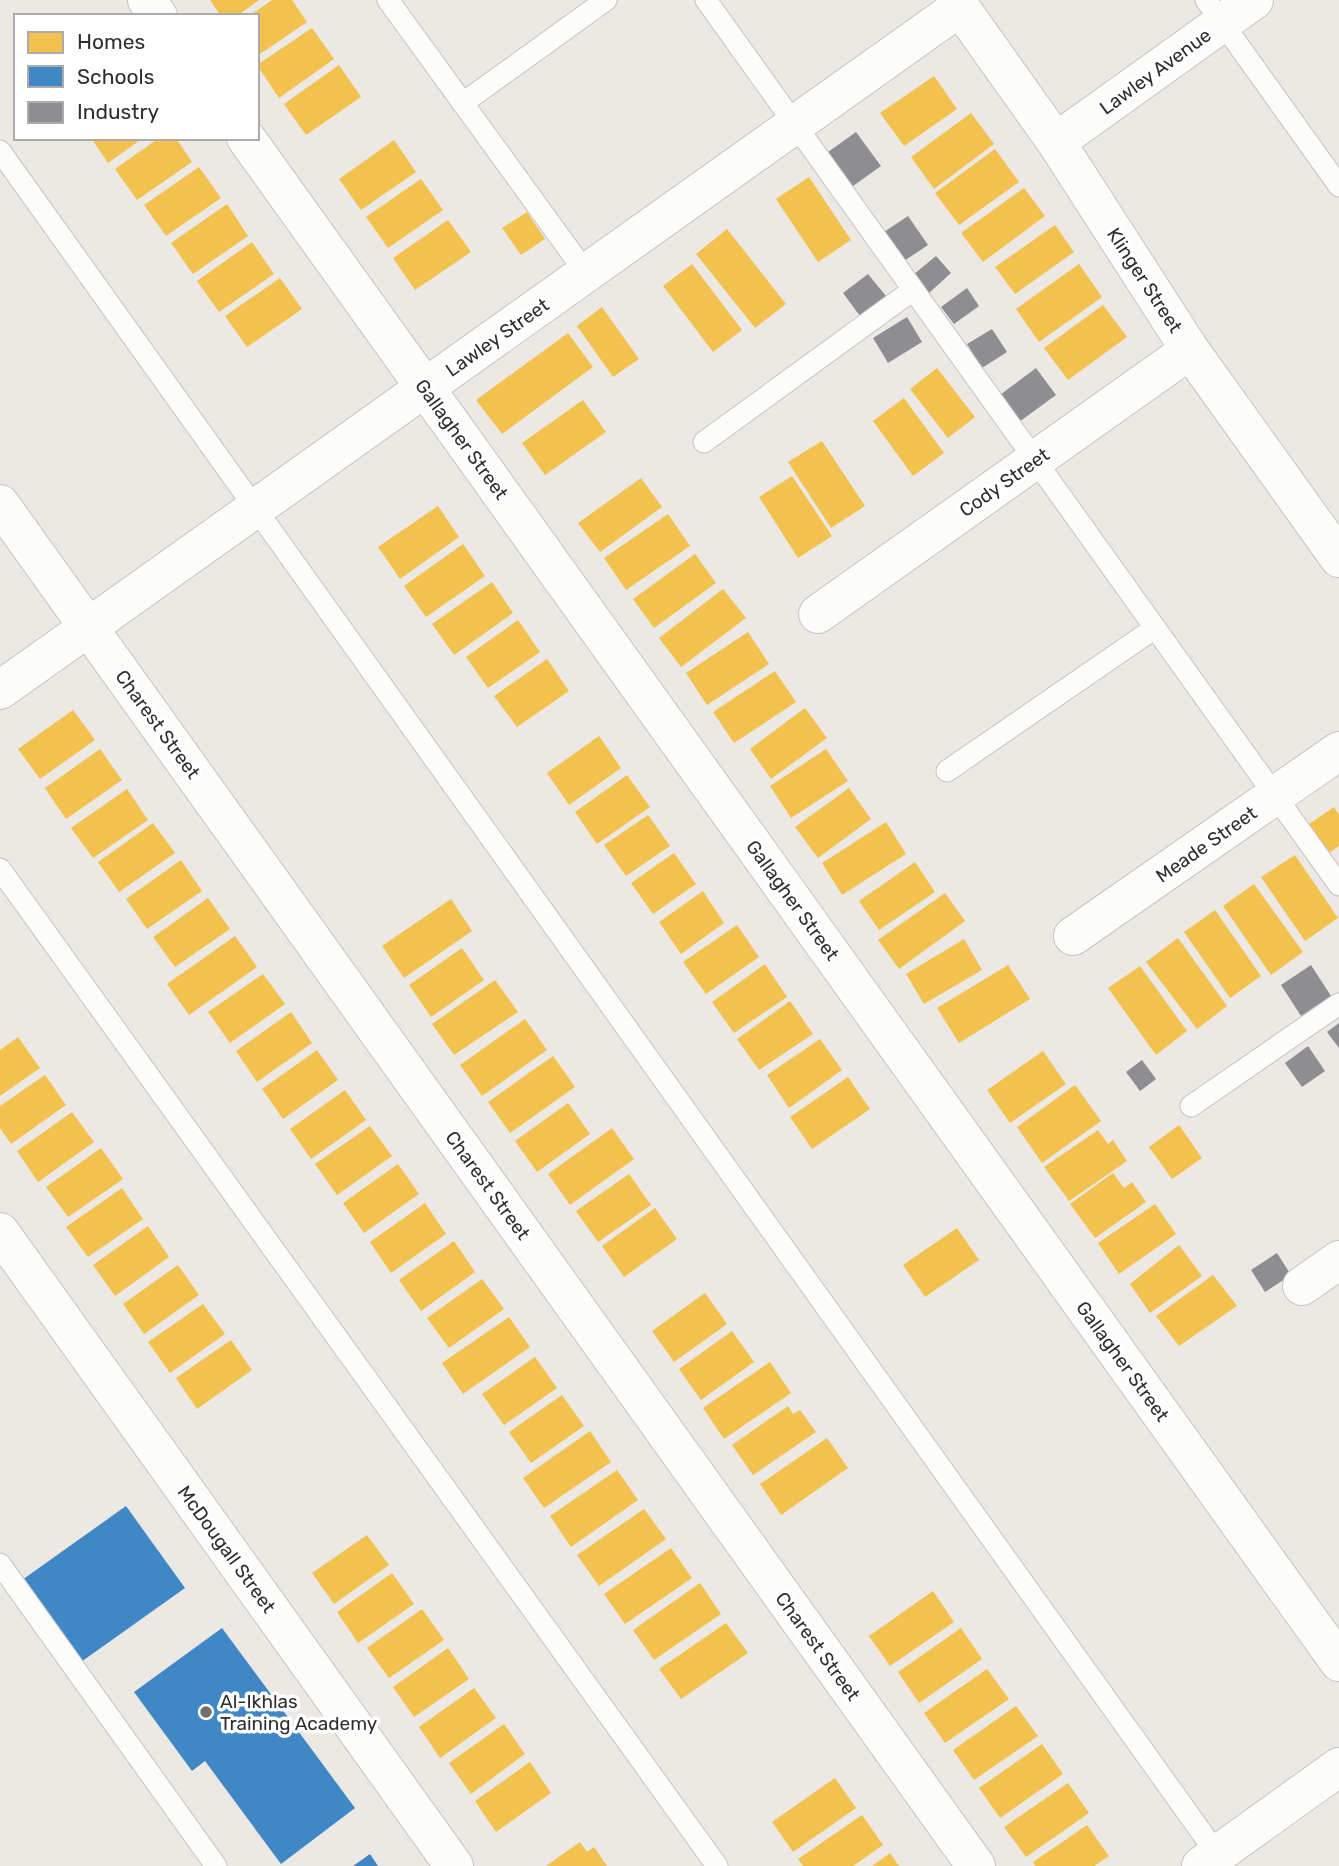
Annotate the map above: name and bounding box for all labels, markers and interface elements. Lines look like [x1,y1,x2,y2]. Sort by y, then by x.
legend [14,14,259,140]
street label: Lawley Avenue [1095,23,1215,119]
text: Homes [77,29,145,54]
text: Schools [77,64,154,89]
text: Industry [77,99,159,124]
street label: Klinger Street [1102,223,1187,338]
street label: Lawley Street [441,293,554,381]
street label: Gallagher Street [410,375,513,504]
street label: Cody Street [955,443,1054,522]
street label: Charest Street [110,665,205,784]
street label: Meade Street [1151,801,1262,888]
street label: Gallagher Street [741,836,844,965]
street label: Charest Street [440,1126,535,1245]
street label: Gallagher Street [1071,1297,1174,1426]
street label: McDougall Street [173,1481,281,1618]
street label: Charest Street [770,1587,865,1706]
place label: Al-Ikhlas Training Academy [220,1690,377,1735]
marker: Al-Ikhlas Training Academy [198,1704,214,1720]

